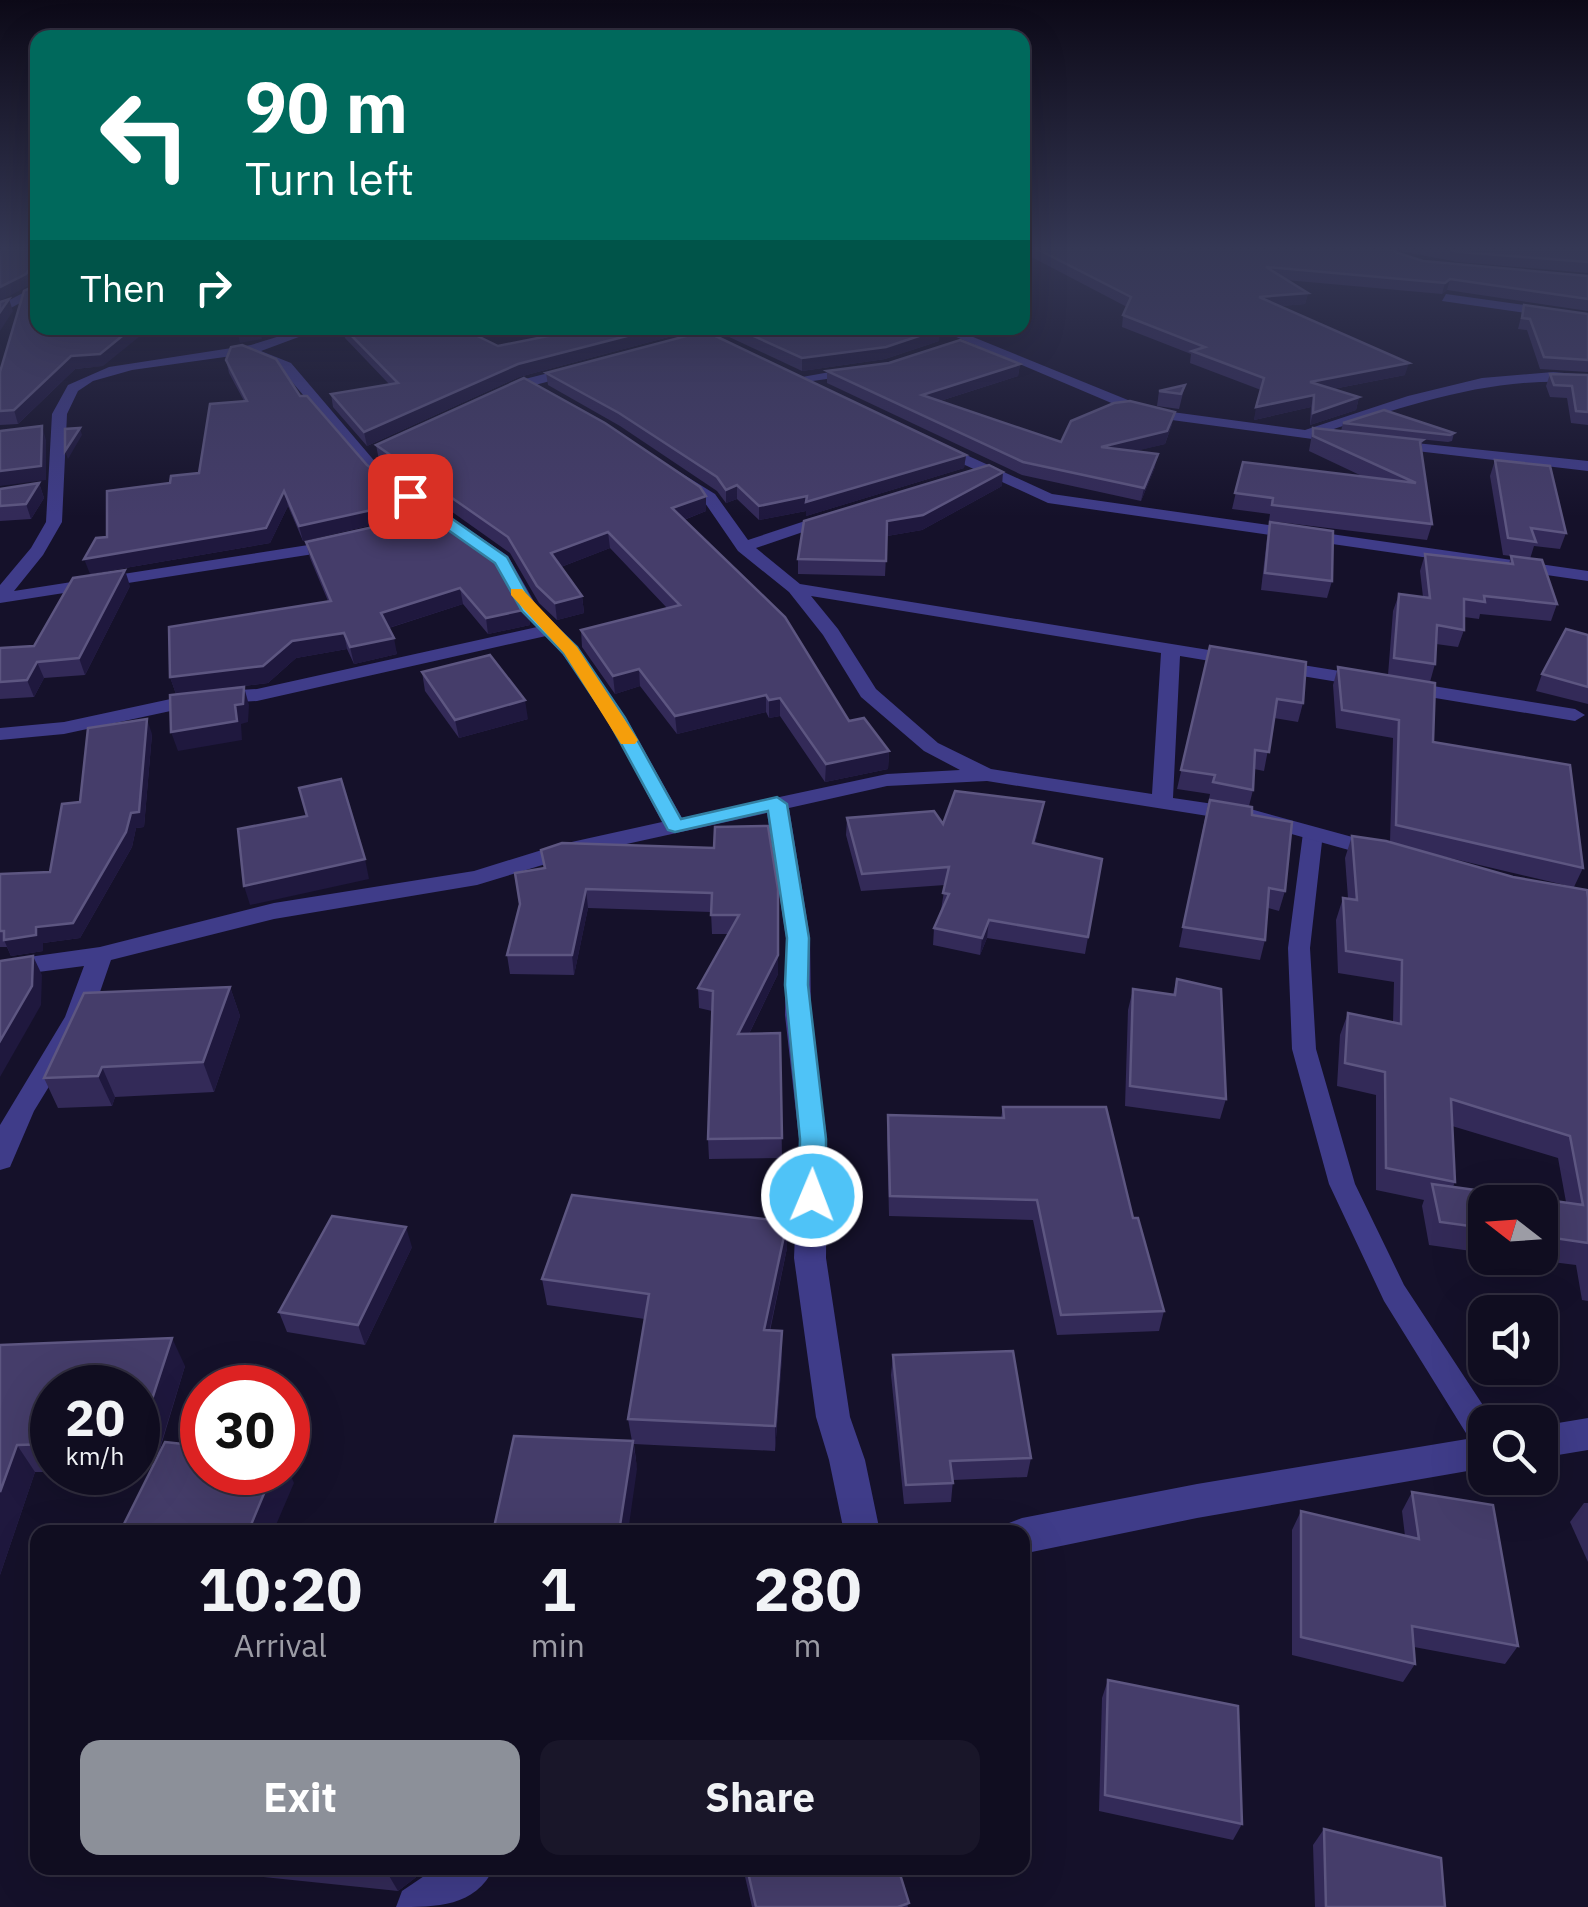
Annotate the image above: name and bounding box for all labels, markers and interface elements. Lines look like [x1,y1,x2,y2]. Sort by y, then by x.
text: 90 m [245,61,408,152]
icon: left [80,70,210,200]
text: Turn left [245,149,414,207]
icon: right [186,260,241,315]
text: Then [80,263,166,312]
pin [368,454,453,539]
icon: arrive [383,469,438,524]
position arrow [760,1144,864,1248]
north arrow [1468,1185,1558,1275]
map controls [1468,1185,1558,1495]
button: sound [1468,1295,1558,1385]
speed limit sign: 30 [180,1365,310,1495]
text: 20 [65,1385,125,1450]
button: search [1468,1405,1558,1495]
text: km/h [66,1439,124,1472]
text: 10:20 [199,1549,362,1628]
text: 1 [540,1549,576,1628]
text: 280 [753,1549,861,1628]
text: Arrival [234,1624,327,1666]
text: min [531,1624,585,1666]
text: m [794,1624,821,1666]
button: Exit [80,1740,520,1855]
button: Share [540,1740,980,1855]

